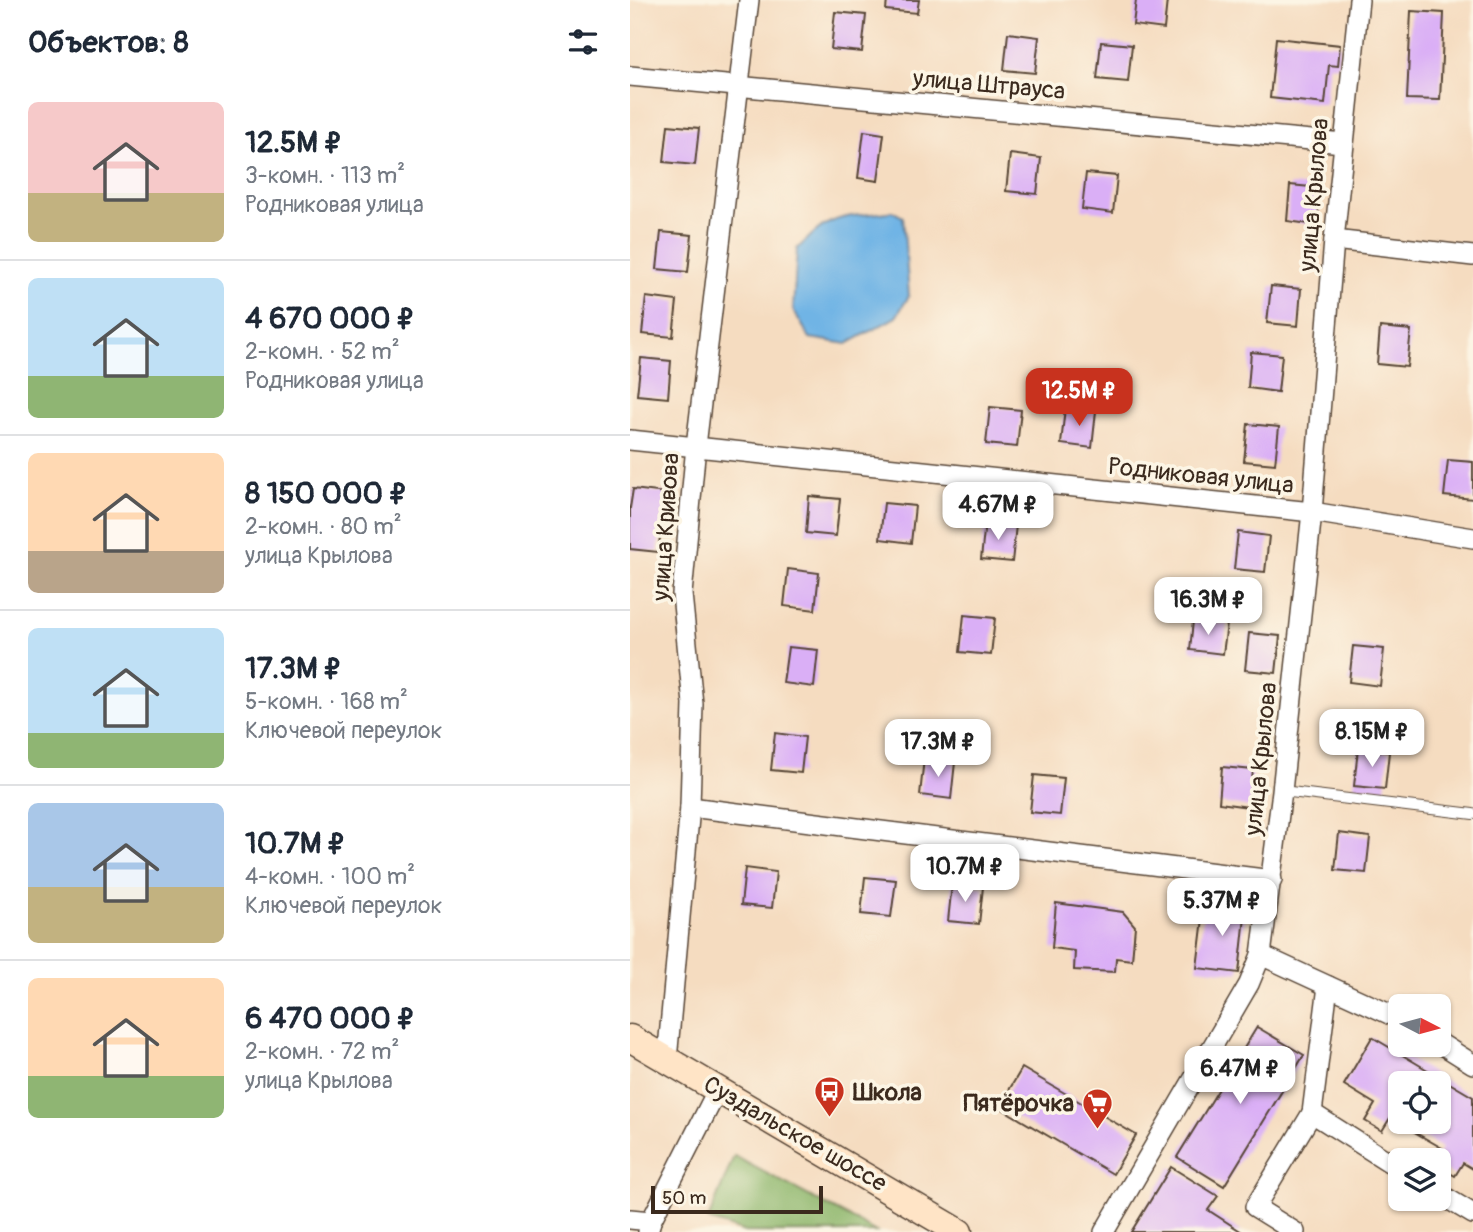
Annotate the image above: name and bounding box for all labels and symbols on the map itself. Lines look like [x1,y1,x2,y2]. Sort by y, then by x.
street label: улица Штрауса [911,64,1066,106]
street label: улица Крылова [1293,117,1335,274]
pin: 12.5M ₽ [1014,368,1144,428]
street label: улица Кривова [646,452,686,603]
street label: Родниковая улица [1107,452,1295,500]
pin: 4.67M ₽ [933,482,1063,542]
pin: 16.3M ₽ [1143,578,1273,637]
street label: улица Крылова [1238,681,1283,838]
pin: 8.15M ₽ [1307,710,1437,769]
pin: 17.3M ₽ [873,720,1003,779]
pin: 10.7M ₽ [900,844,1030,904]
pin: 5.37M ₽ [1157,878,1287,938]
north arrow [1388,994,1451,1057]
pin: 6.47M ₽ [1175,1046,1305,1106]
street label: Суздальское шоссе [698,1070,892,1198]
bus stop icon: Школа [813,1075,847,1119]
place label: Школа [852,1078,922,1107]
supermarket icon: Пятёрочка [1080,1086,1114,1130]
place label: Пятёрочка [963,1089,1074,1118]
scale bar [651,1183,822,1215]

